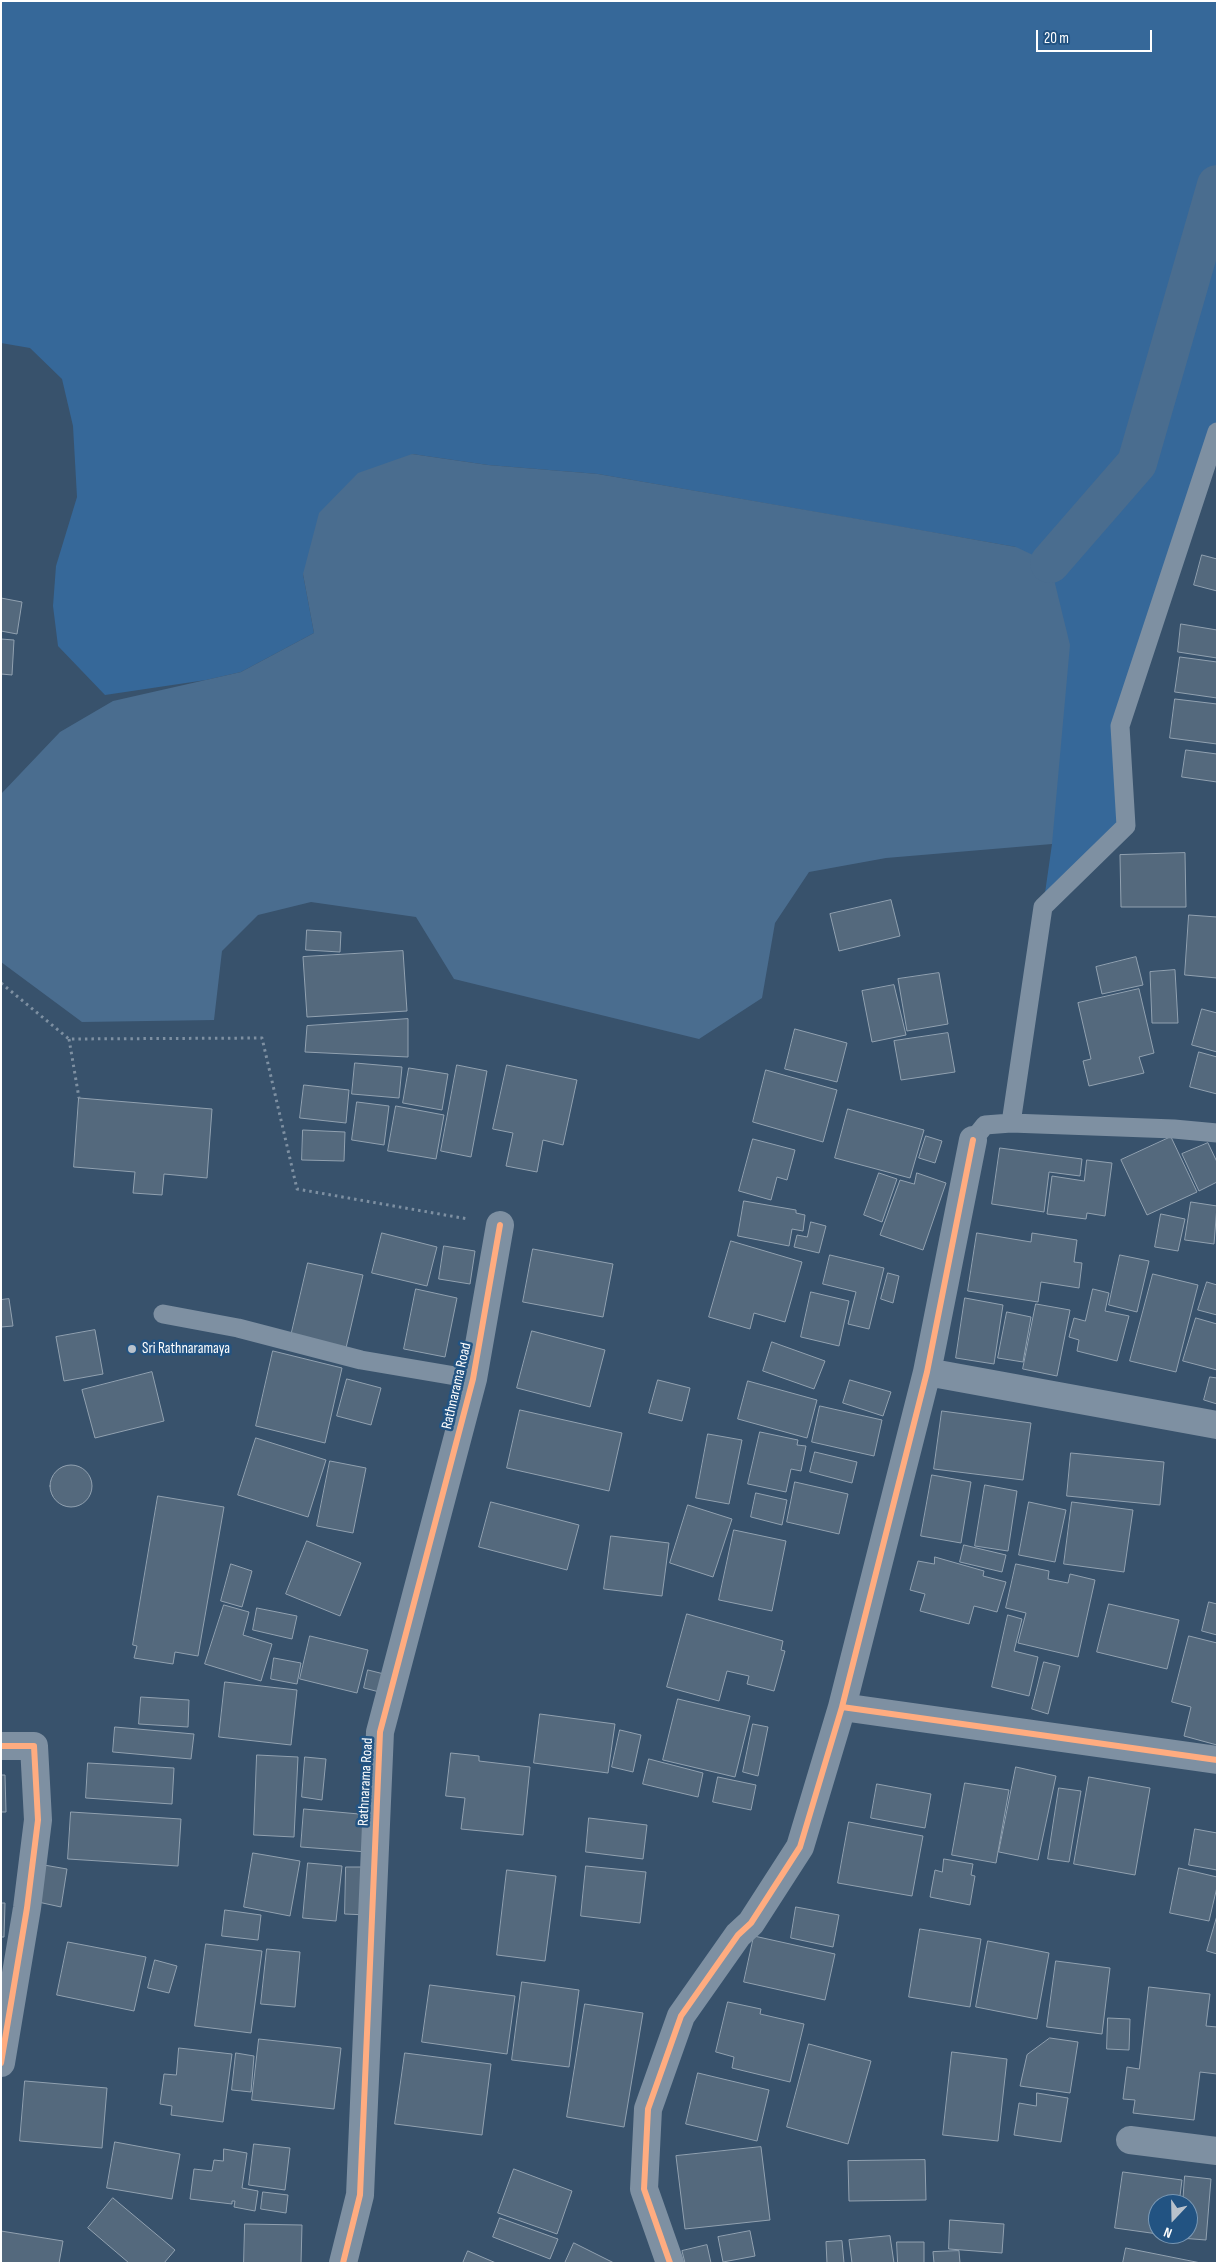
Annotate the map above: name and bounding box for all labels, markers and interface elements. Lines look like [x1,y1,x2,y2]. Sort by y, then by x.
scale bar [1038,20,1154,52]
text: 20 m [1044,29,1069,48]
place label: Sri Rathnaramaya [142,1340,230,1358]
street label: Rathnarama Road [438,1341,476,1431]
marker: Sri Rathnaramaya [126,1343,138,1355]
street label: Rathnarama Road [355,1737,377,1827]
north arrow [1148,2194,1198,2244]
text: N [1161,2223,1174,2242]

